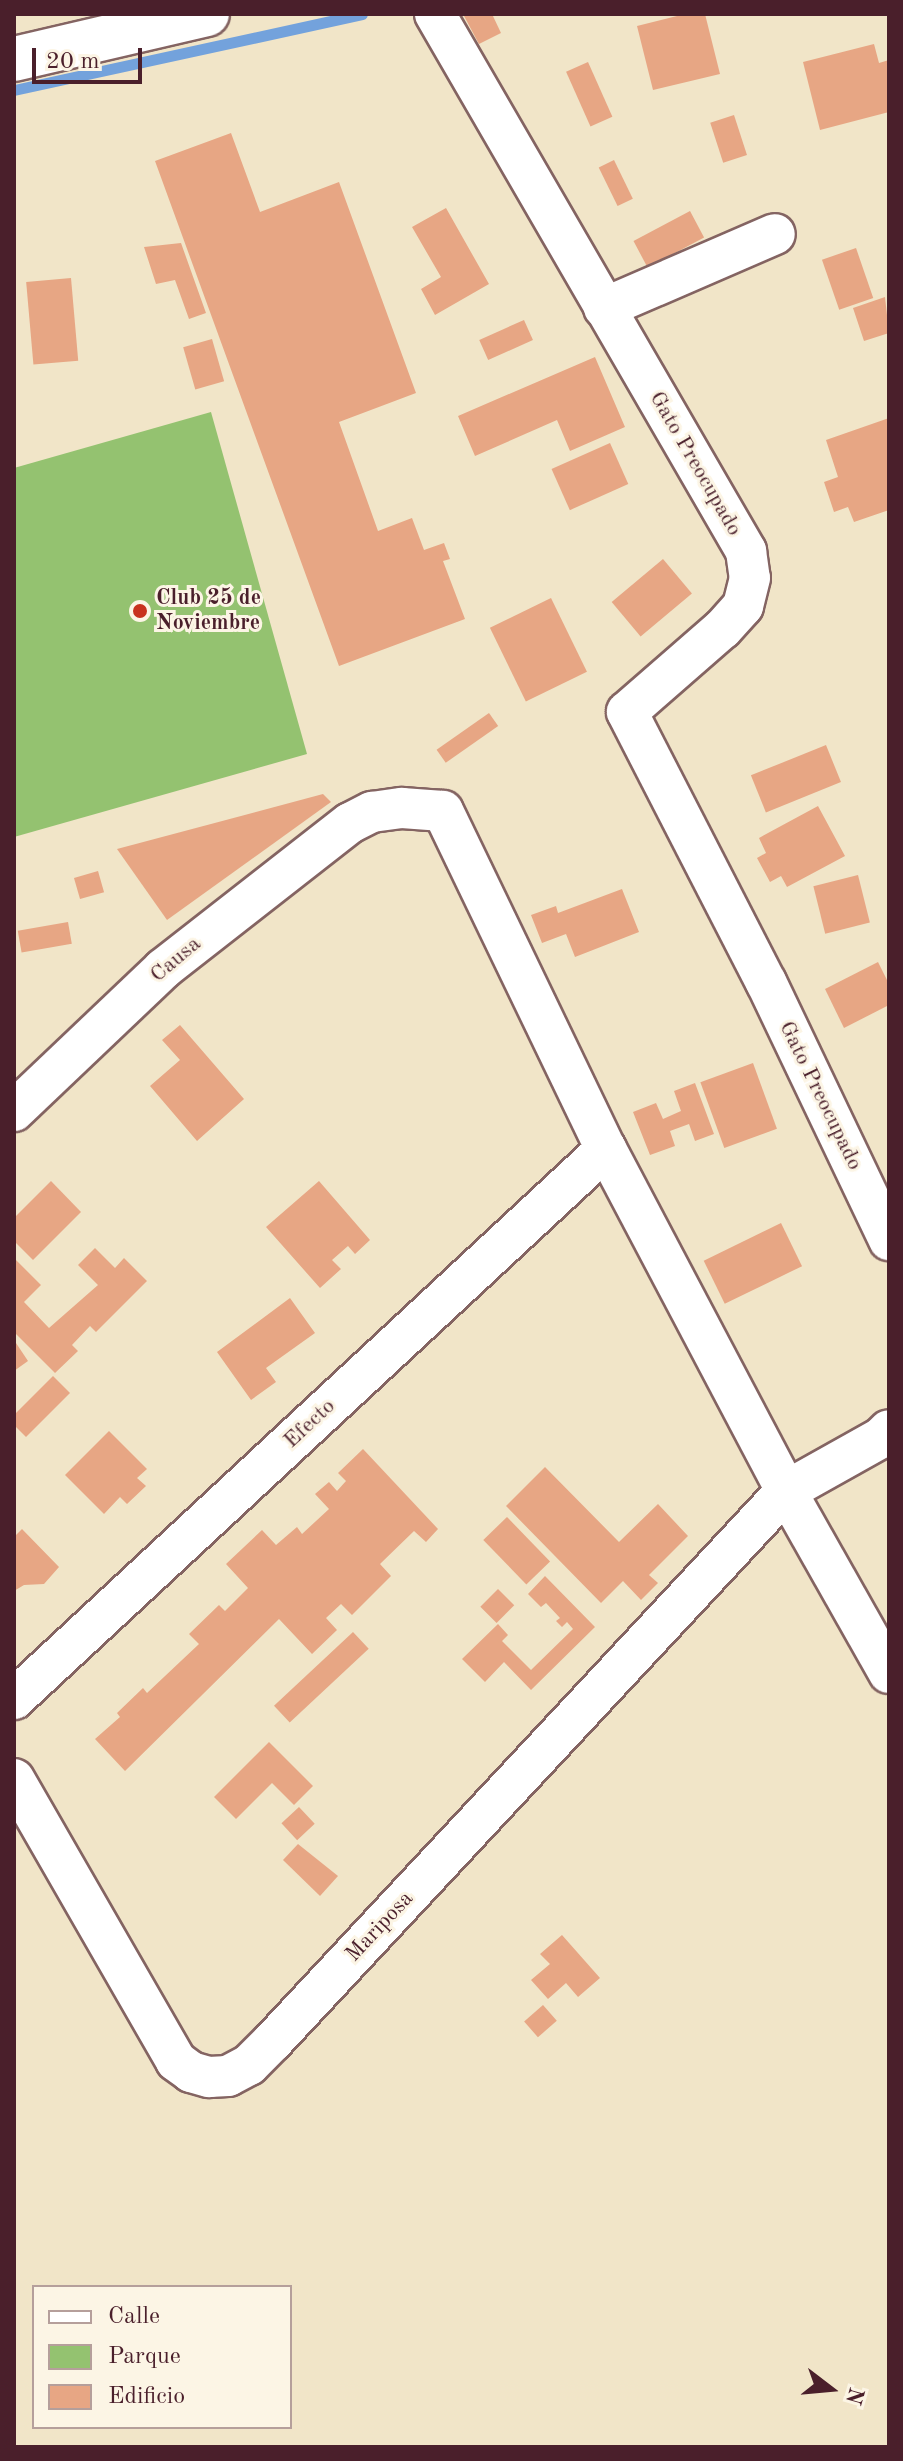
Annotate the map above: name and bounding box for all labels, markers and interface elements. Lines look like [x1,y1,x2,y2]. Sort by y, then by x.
scale bar [36,32,146,82]
text: 20 m [46,50,100,74]
street label: Gato Preocupado [643,387,747,541]
place label: Club 25 de Noviembre [156,585,261,636]
marker: Club 25 de Noviembre [131,602,149,620]
street label: Causa [145,931,207,989]
street label: Gato Preocupado [773,1017,867,1175]
street label: Efecto [279,1394,341,1454]
street label: Mariposa [341,1886,419,1968]
legend [32,2285,292,2429]
text: Calle [108,2305,160,2329]
text: Parque [108,2345,181,2369]
north arrow [791,2349,871,2429]
text: Edificio [108,2385,185,2409]
text: N [841,2385,867,2407]

